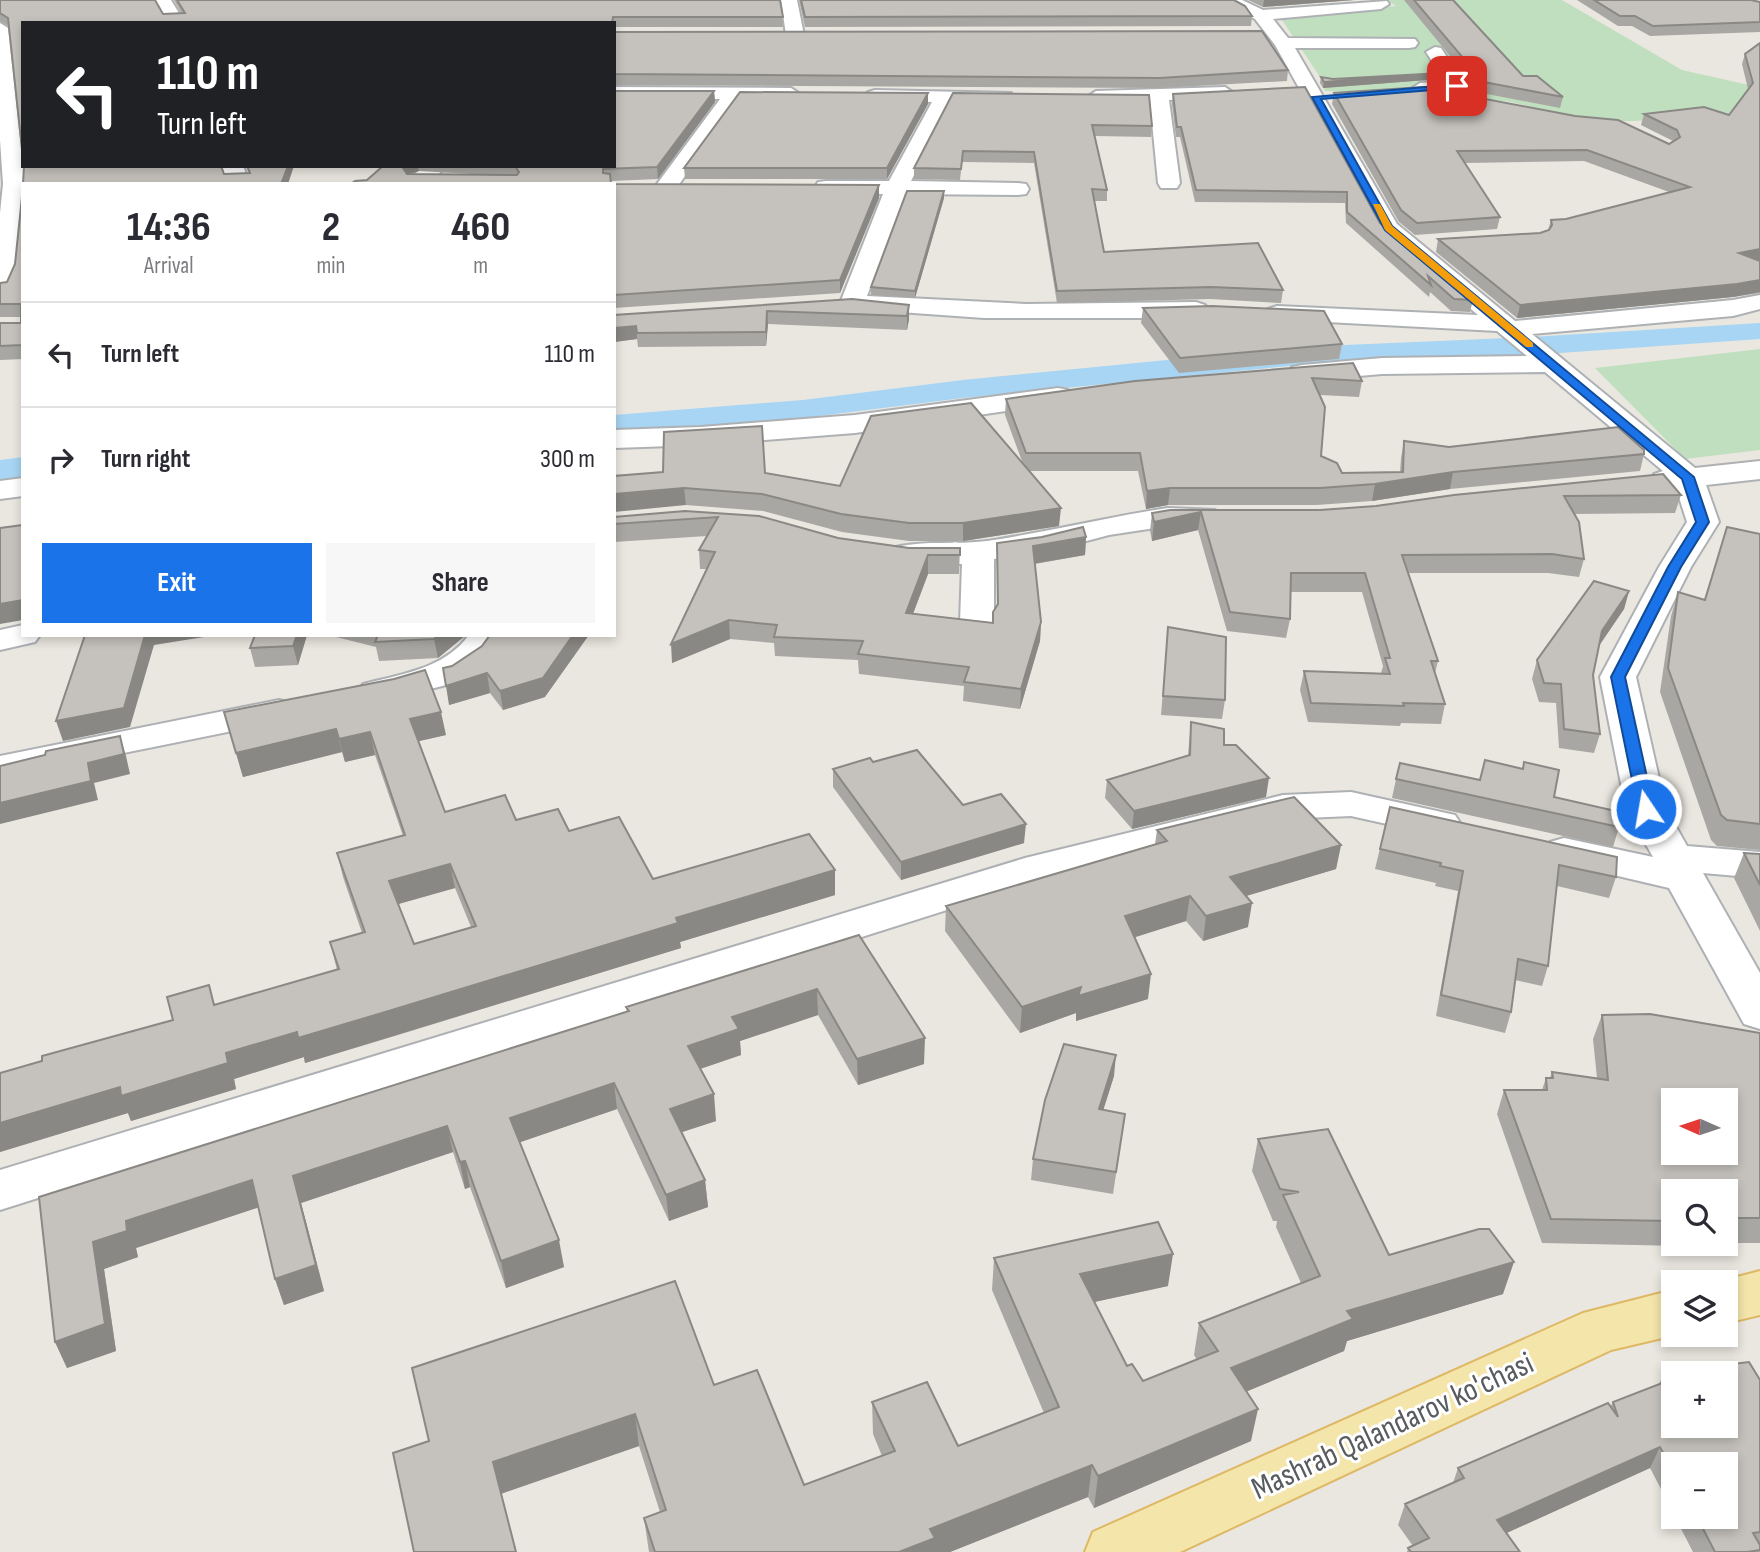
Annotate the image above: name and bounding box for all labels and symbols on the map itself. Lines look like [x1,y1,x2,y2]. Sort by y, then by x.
pin [1427,56,1487,116]
position arrow [1609,772,1683,846]
north arrow [1661,1088,1738,1166]
street label: Mashrab Qalandarov ko'chasi [1245,1344,1540,1509]

